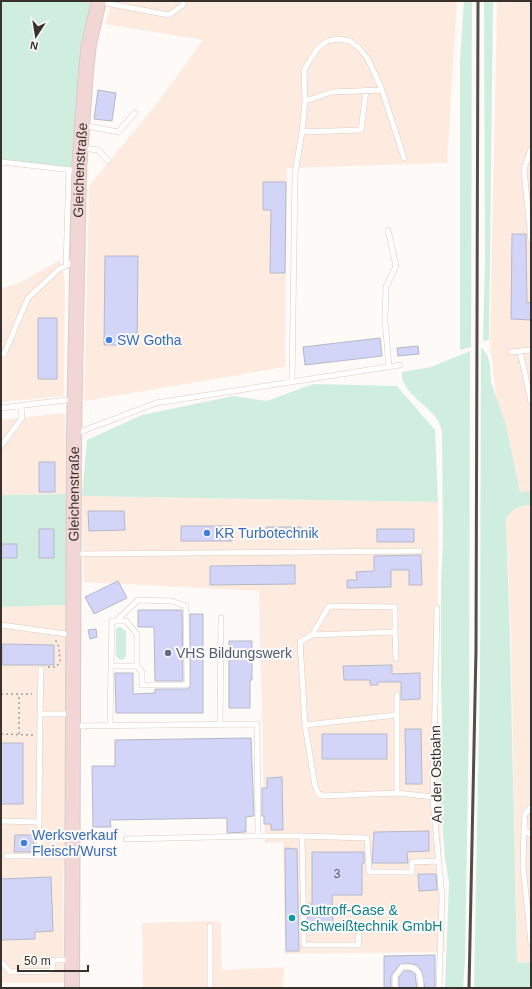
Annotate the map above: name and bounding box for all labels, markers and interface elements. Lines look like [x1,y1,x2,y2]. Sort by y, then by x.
north arrow [16,16,56,56]
text: N [29,39,39,52]
street label: Gleichenstraße [70,122,90,218]
place label: SW Gotha [117,332,182,348]
marker: SW Gotha [104,335,114,345]
street label: Gleichenstraße [66,446,82,542]
place label: KR Turbotechnik [215,525,319,541]
marker: KR Turbotechnik [202,528,212,538]
place label: VHS Bildungswerk [176,645,293,661]
marker: VHS Bildungswerk [163,648,173,658]
street label: An der Ostbahn [427,725,445,823]
place label: Werksverkauf Fleisch/Wurst [32,827,117,859]
marker: Werksverkauf Fleisch/Wurst [19,838,29,848]
house number: 3 [334,867,341,881]
place label: Guttroff-Gase & Schweißtechnik GmbH [300,902,442,934]
marker: Guttroff-Gase & Schweißtechnik GmbH [287,913,297,923]
scale bar [18,947,88,973]
text: 50 m [24,954,51,968]

